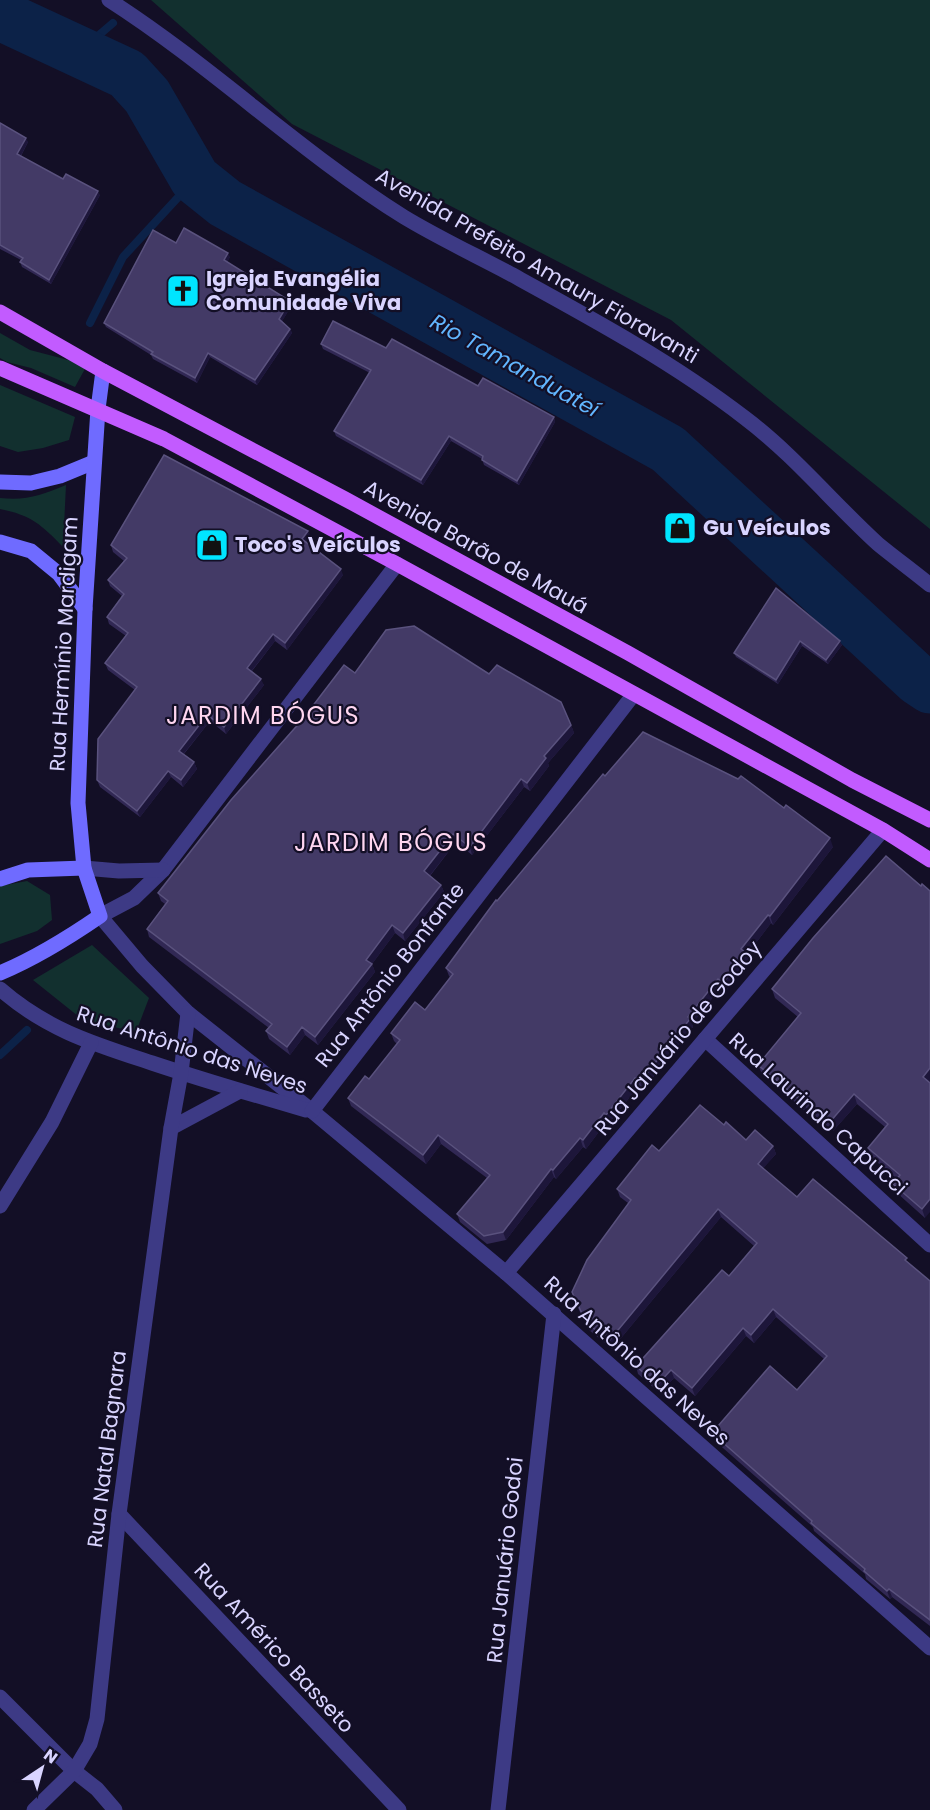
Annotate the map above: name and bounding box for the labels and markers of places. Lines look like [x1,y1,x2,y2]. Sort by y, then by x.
place label: Igreja Evangélia Comunidade Viva [206,264,401,317]
church icon: Igreja Evangélia Comunidade Viva [165,273,201,309]
shop icon: Gu Veículos [662,510,698,546]
place label: Gu Veículos [703,513,831,542]
shop icon: Toco's Veículos [194,527,230,563]
place label: Toco's Veículos [235,530,401,559]

